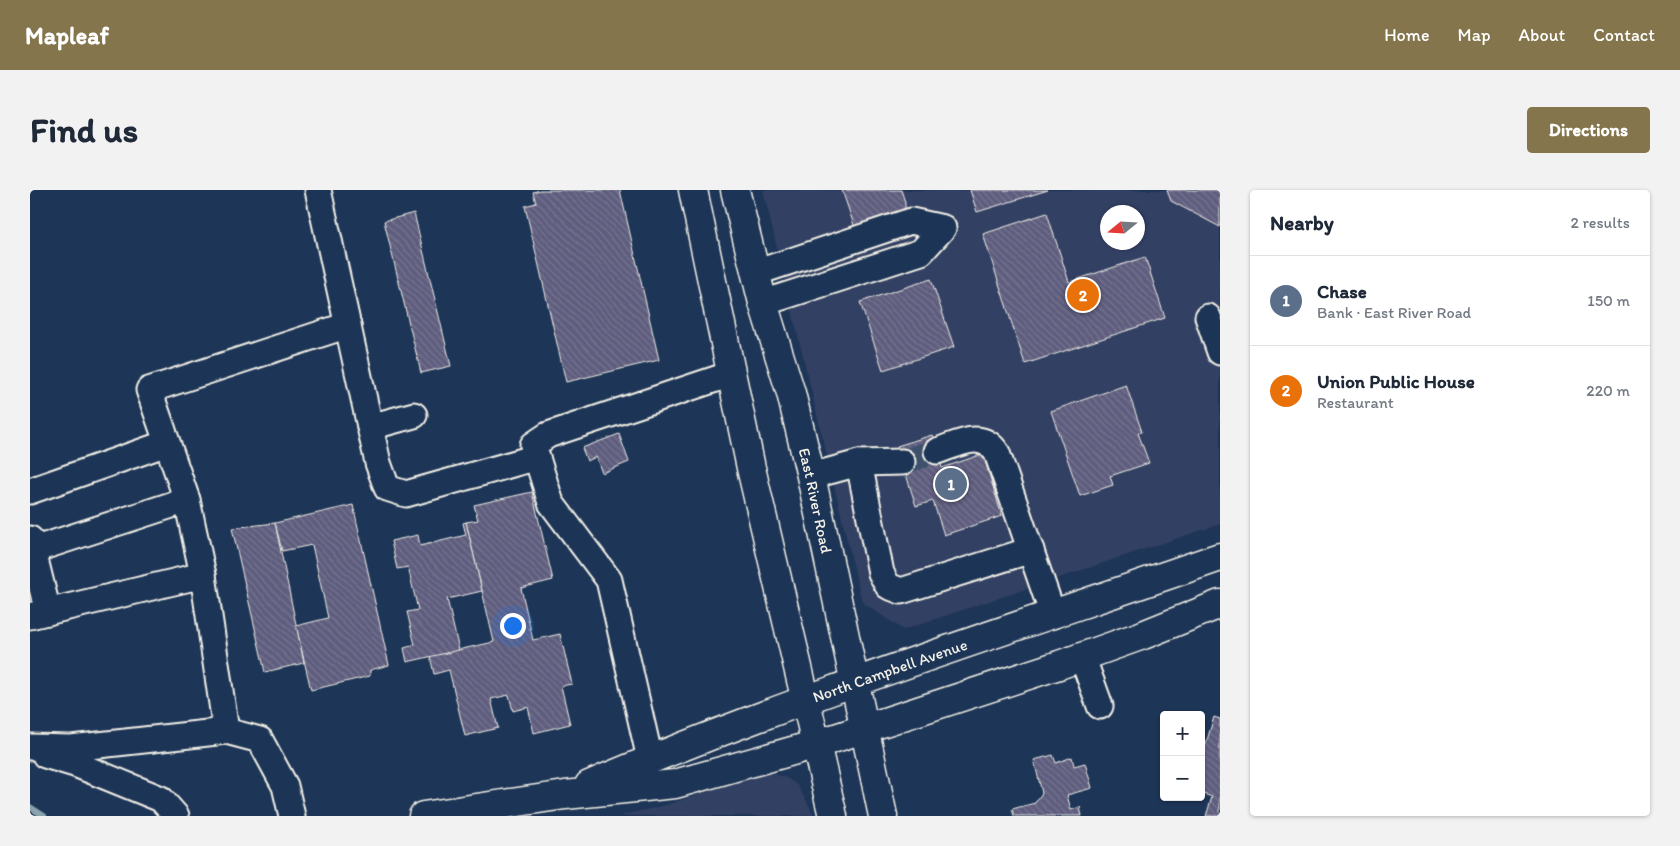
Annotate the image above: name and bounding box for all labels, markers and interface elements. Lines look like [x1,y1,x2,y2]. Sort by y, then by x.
text: Mapleaf [25,21,109,50]
text: Home [1384,24,1430,46]
text: Map [1458,24,1491,46]
text: About [1519,24,1565,46]
text: Contact [1593,24,1655,46]
button: Directions [1527,107,1650,153]
text: Find us [30,109,138,151]
north arrow [1100,205,1145,250]
text: Nearby [1270,210,1334,235]
text: 2 results [1570,213,1630,232]
pin: 2 [1067,276,1099,314]
text: Chase [1317,280,1367,303]
text: 1 [1282,291,1290,310]
text: 150 m [1587,291,1630,310]
text: Bank · East River Road [1317,303,1471,322]
text: Union Public House [1317,370,1475,393]
text: 2 [1282,381,1290,400]
text: 220 m [1586,381,1630,400]
text: Restaurant [1317,393,1394,412]
street label: East River Road [795,446,837,555]
pin: 1 [935,465,967,503]
your location [500,613,526,639]
street label: North Campbell Avenue [810,634,970,706]
map controls [1160,711,1205,801]
button: + [1160,711,1205,756]
button: − [1160,756,1205,801]

